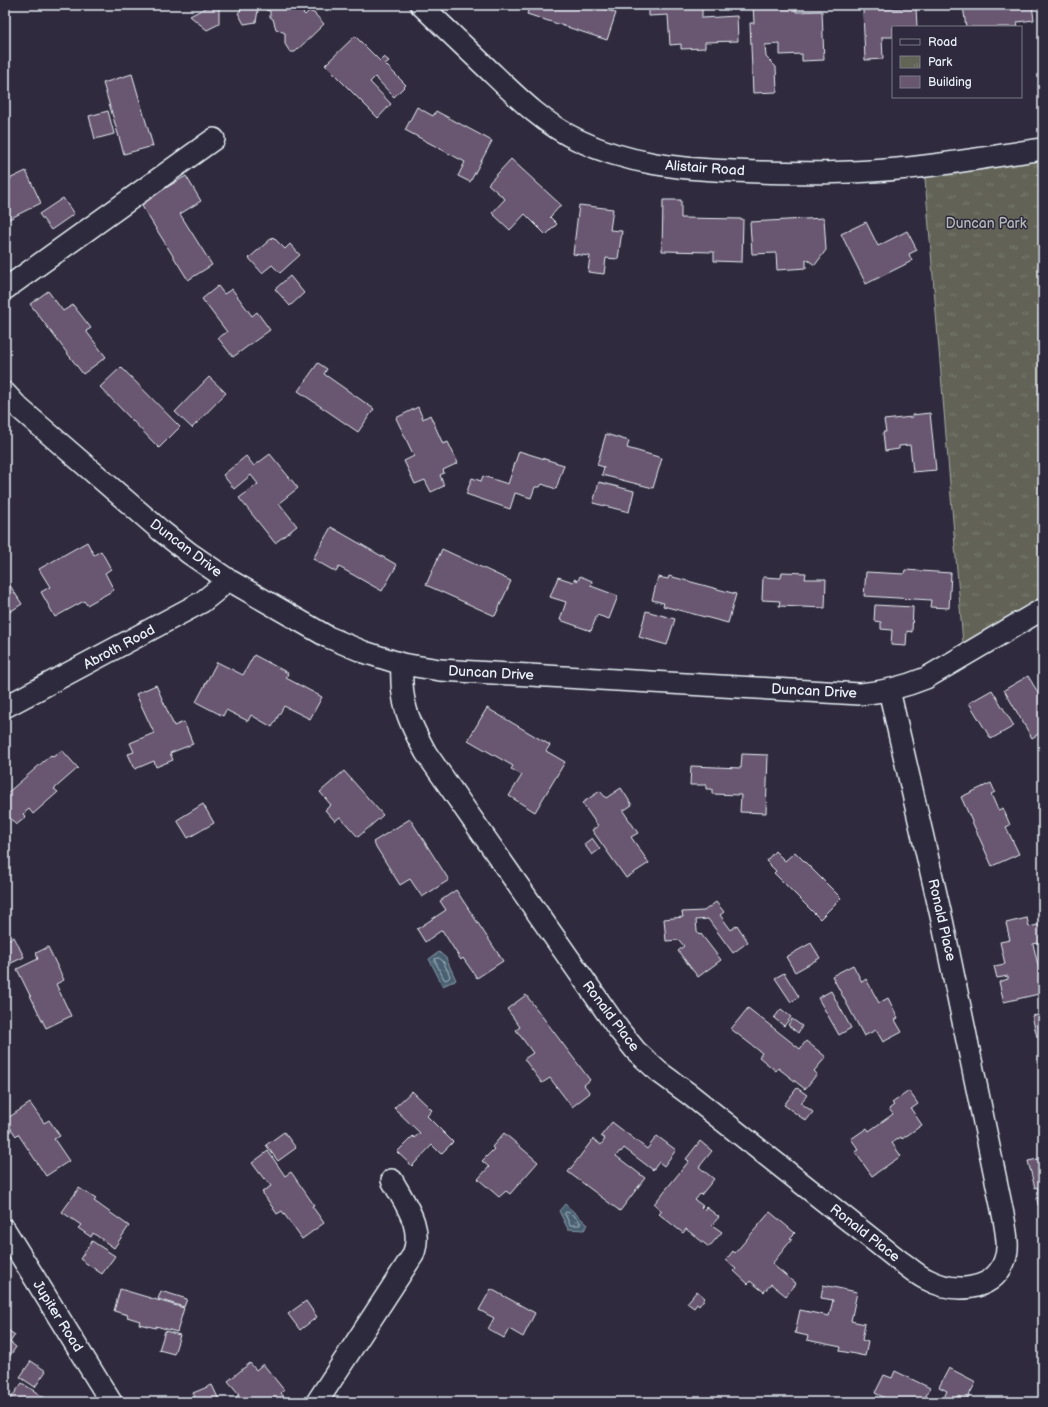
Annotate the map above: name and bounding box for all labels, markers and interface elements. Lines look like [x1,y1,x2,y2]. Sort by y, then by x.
legend [892,26,1022,98]
text: Road [928,35,957,50]
text: Park [928,55,952,70]
text: Building [928,75,972,90]
street label: Alistair Road [665,157,745,179]
park label: Duncan Park [945,215,1027,232]
street label: Duncan Drive [147,515,225,581]
street label: Abroth Road [80,621,158,673]
street label: Duncan Drive [448,662,534,684]
street label: Duncan Drive [771,680,857,702]
street label: Ronald Place [924,877,960,963]
street label: Ronald Place [579,977,643,1055]
street label: Ronald Place [827,1200,903,1266]
street label: Jupiter Road [29,1277,87,1355]

